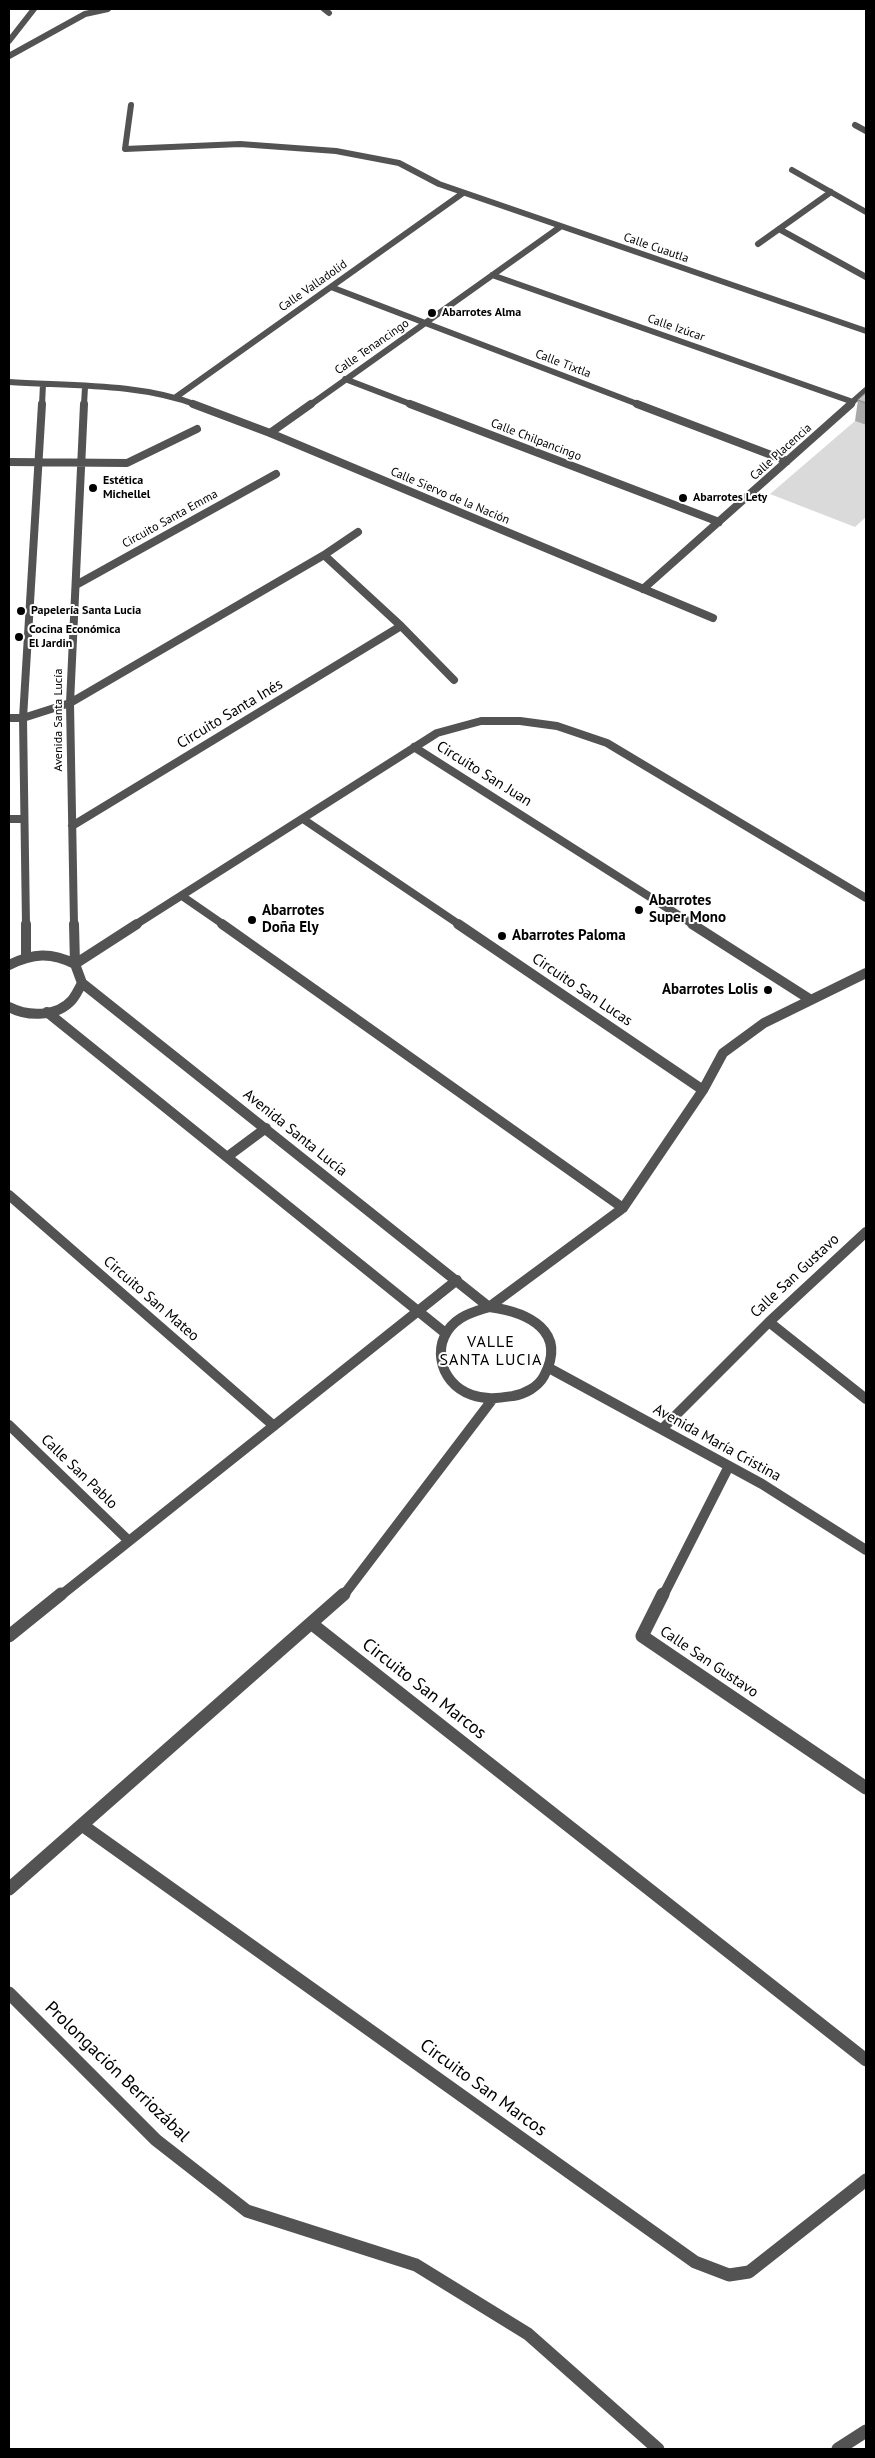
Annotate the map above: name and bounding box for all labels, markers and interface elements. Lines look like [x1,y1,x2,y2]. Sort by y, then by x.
street label: Calle Cuautla [622,230,690,266]
street label: Calle Valladolid [276,257,350,315]
place label: Abarrotes Alma [442,306,521,320]
marker: Abarrotes Alma [426,307,438,319]
street label: Calle Izúcar [645,311,707,345]
street label: Calle Tenancingo [332,316,412,378]
street label: Calle Tixtla [533,347,593,381]
street label: Calle Chilpancingo [489,416,583,464]
street label: Calle Placencia [747,421,815,483]
street label: Calle Siervo de la Nación [388,464,512,528]
place label: Estética Michellel [103,474,150,502]
marker: Estética Michellel [87,482,99,494]
street label: Circuito Santa Emma [120,487,220,551]
place label: Abarrotes Lety [693,491,767,505]
marker: Abarrotes Lety [677,492,689,504]
place label: Papelería Santa Lucia [31,604,141,618]
marker: Papelería Santa Lucia [15,605,27,617]
place label: Cocina Económica El Jardin [29,623,120,651]
marker: Cocina Económica El Jardin [13,631,25,643]
street label: Avenida Santa Lucía [52,669,66,771]
street label: Circuito Santa Inés [174,675,286,753]
street label: Circuito San Juan [433,737,535,811]
place label: Abarrotes Super Mono [649,892,726,927]
place label: Abarrotes Doña Ely [262,902,324,937]
marker: Abarrotes Super Mono [633,904,645,916]
marker: Abarrotes Doña Ely [246,914,258,926]
place label: Abarrotes Paloma [512,927,626,945]
marker: Abarrotes Paloma [496,930,508,942]
street label: Circuito San Lucas [528,950,636,1030]
place label: Abarrotes Lolis [662,981,758,999]
marker: Abarrotes Lolis [762,984,774,996]
street label: Avenida Santa Lucía [239,1086,351,1180]
street label: Calle San Gustavo [747,1230,843,1322]
street label: Circuito San Mateo [99,1253,203,1345]
district label: VALLE SANTA LUCIA [438,1332,544,1370]
street label: Avenida María Cristina [650,1400,784,1486]
street label: Calle San Pablo [37,1431,121,1513]
street label: Calle San Gustavo [656,1622,762,1702]
street label: Circuito San Marcos [358,1634,490,1744]
street label: Prolongación Berriozábal [40,1997,194,2147]
street label: Circuito San Marcos [415,2035,551,2141]

